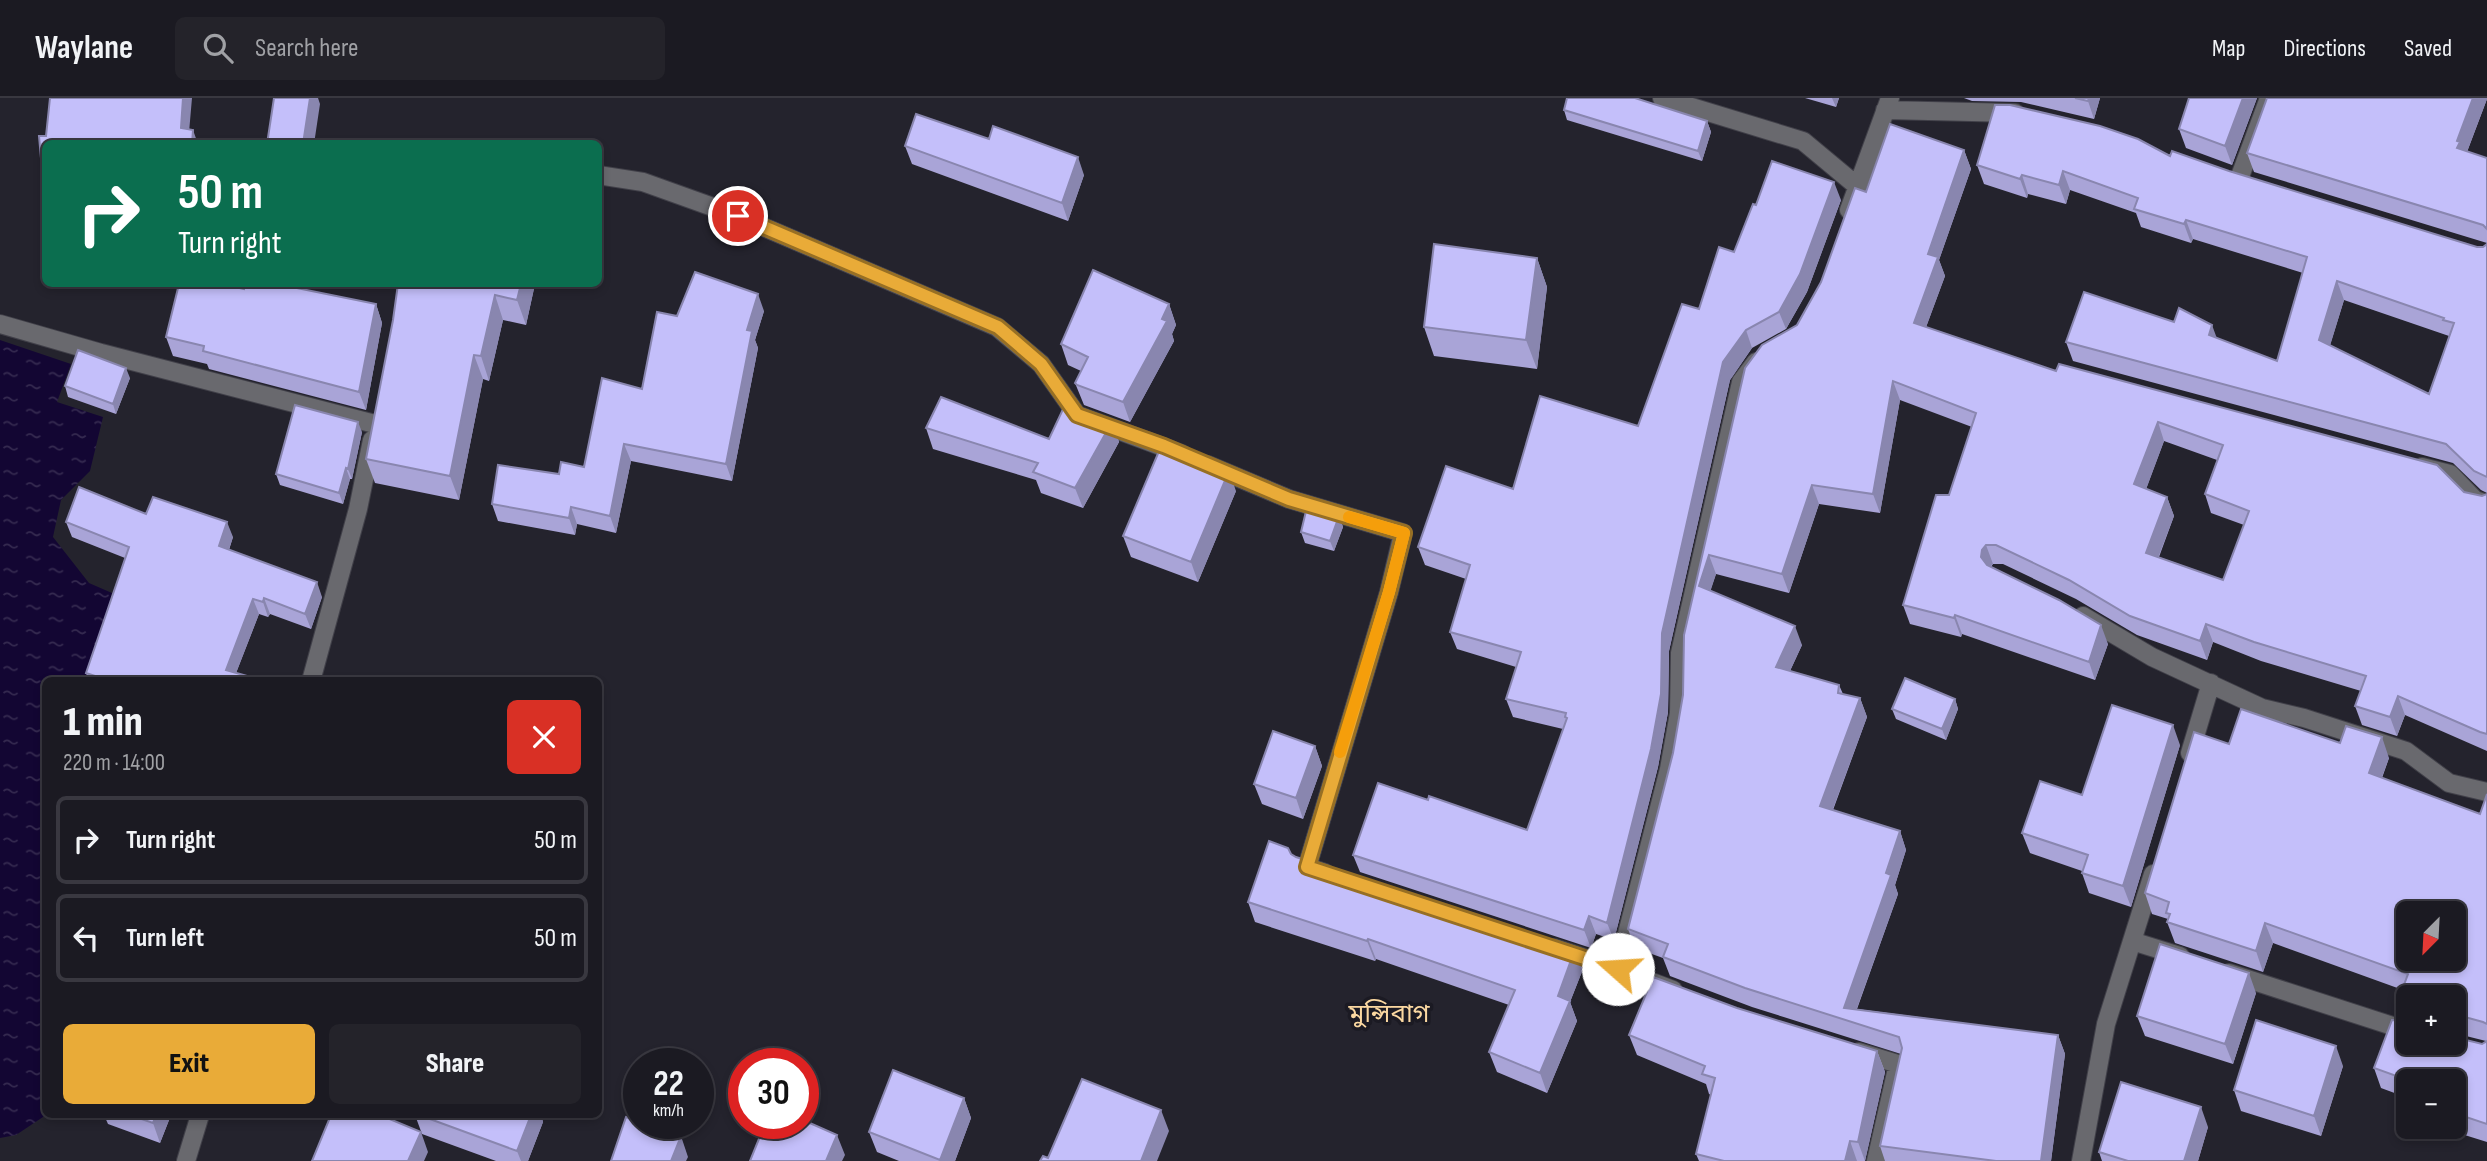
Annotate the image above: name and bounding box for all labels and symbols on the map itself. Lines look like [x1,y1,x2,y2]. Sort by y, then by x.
pin [708,186,768,246]
north arrow [2396,901,2466,971]
position arrow [1581,932,1655,1006]
district label: মুন্সিবাগ [1347,999,1431,1030]
speed limit sign: 30 [728,1048,819,1139]

